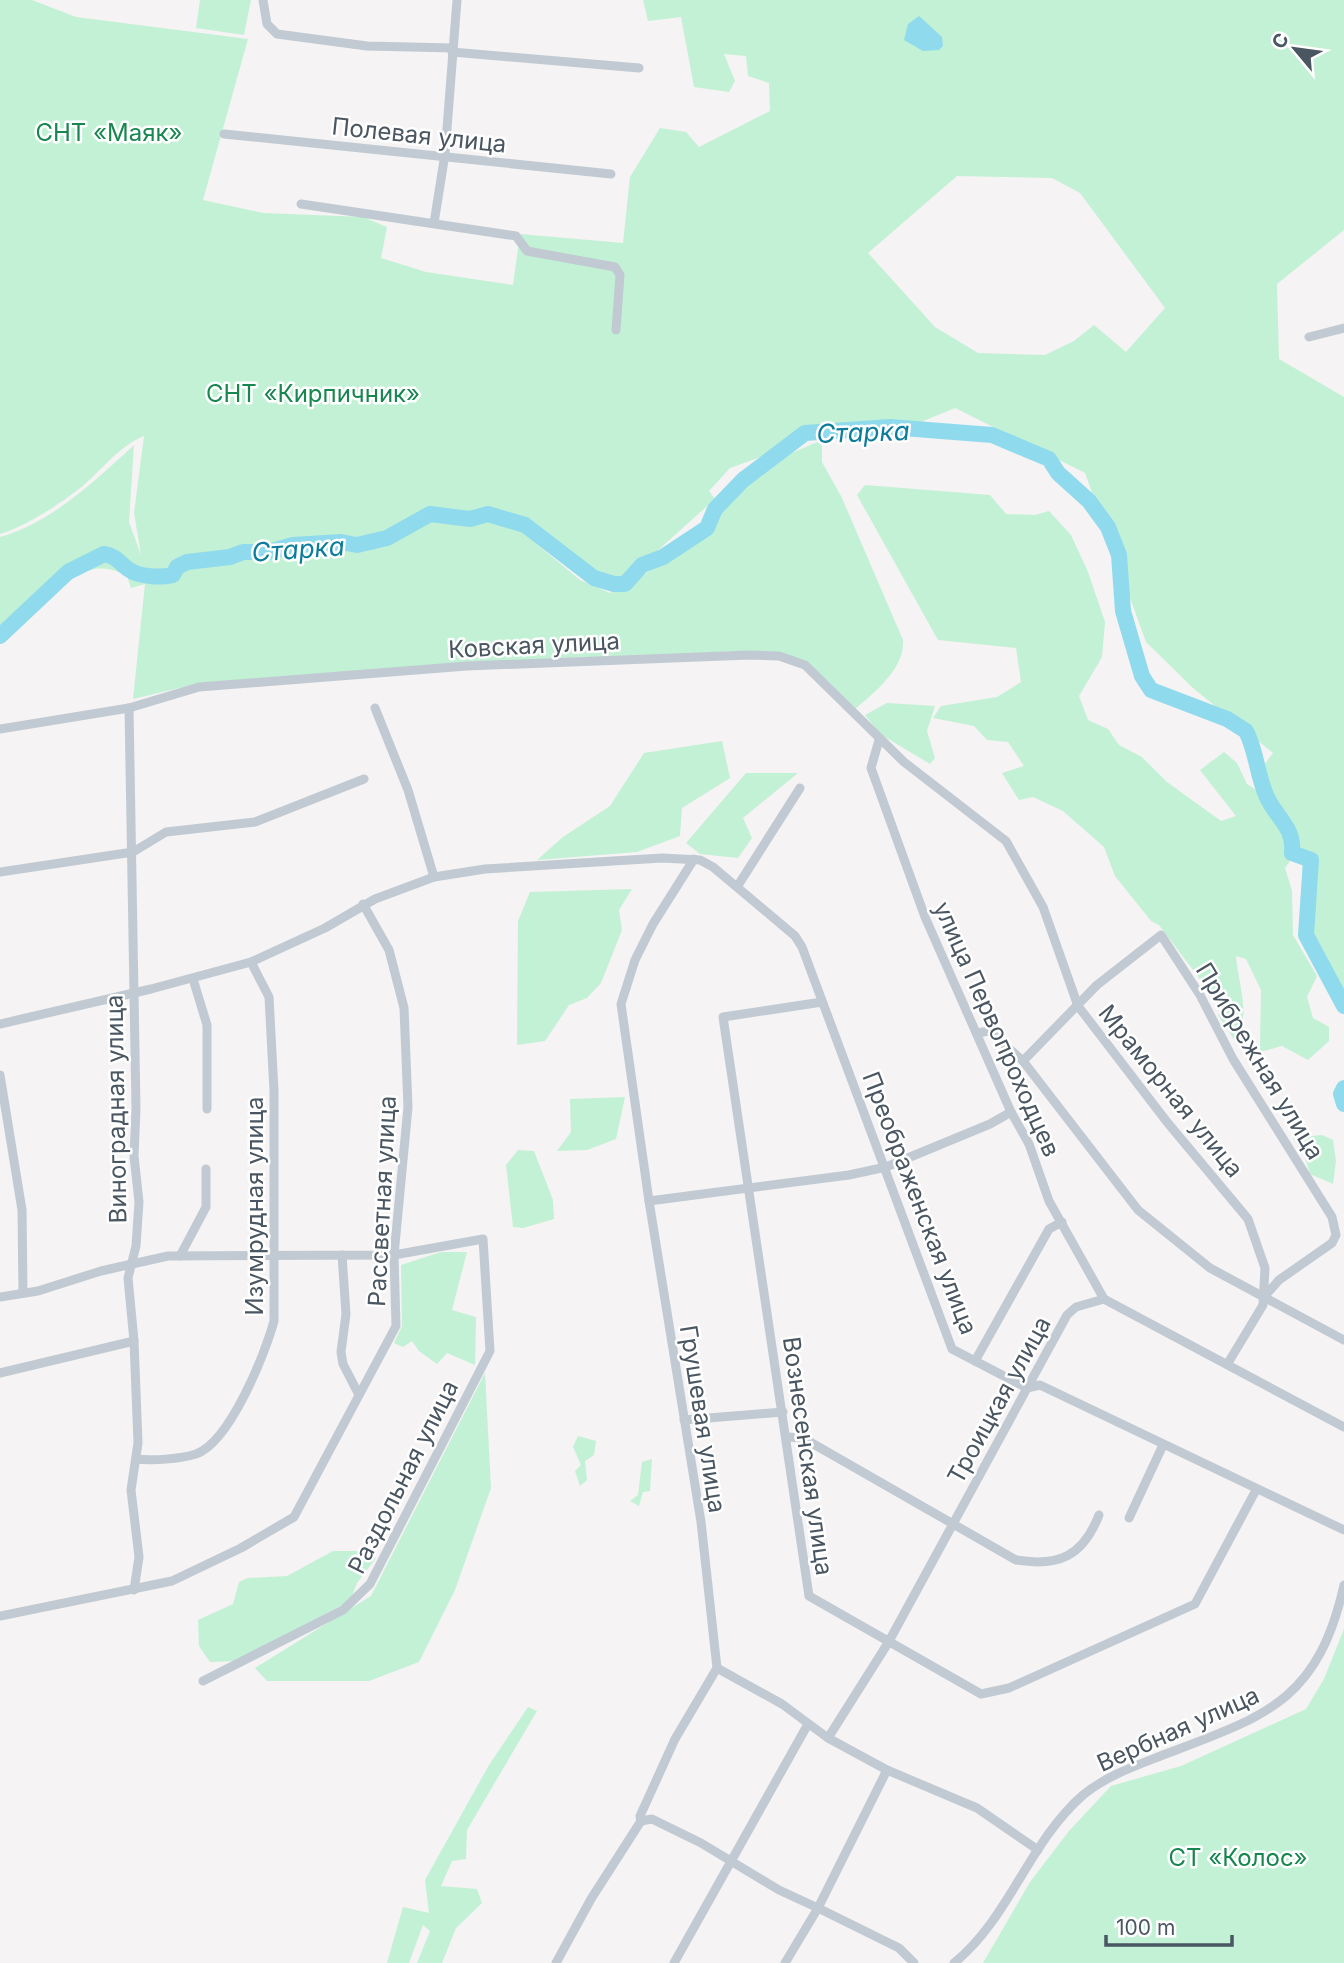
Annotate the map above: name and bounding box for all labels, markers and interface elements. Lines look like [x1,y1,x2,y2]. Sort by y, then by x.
north arrow [1260,14,1330,84]
text: С [1267,29,1294,53]
street label: Полевая улица [330,111,508,159]
park label: СНТ «Маяк» [35,118,183,147]
park label: СНТ «Кирпичник» [206,379,420,408]
water label: Старка [816,415,910,449]
water label: Старка [250,530,346,568]
street label: Ковская улица [448,626,620,664]
street label: улица Первопроходцев [928,897,1066,1161]
street label: Прибрежная улица [1190,957,1330,1165]
street label: Виноградная улица [100,994,132,1224]
street label: Мраморная улица [1093,999,1249,1183]
street label: Преображенская улица [856,1068,984,1338]
street label: Рассветная улица [362,1095,402,1307]
street label: Изумрудная улица [240,1096,269,1316]
street label: Троицкая улица [941,1311,1057,1489]
street label: Грушевая улица [674,1323,732,1515]
street label: Вознесенская улица [777,1335,839,1577]
street label: Раздольная улица [342,1375,464,1579]
street label: Вербная улица [1092,1680,1264,1778]
park label: СТ «Колос» [1168,1843,1308,1872]
scale bar [1106,1904,1232,1948]
text: 100 m [1116,1915,1175,1940]

